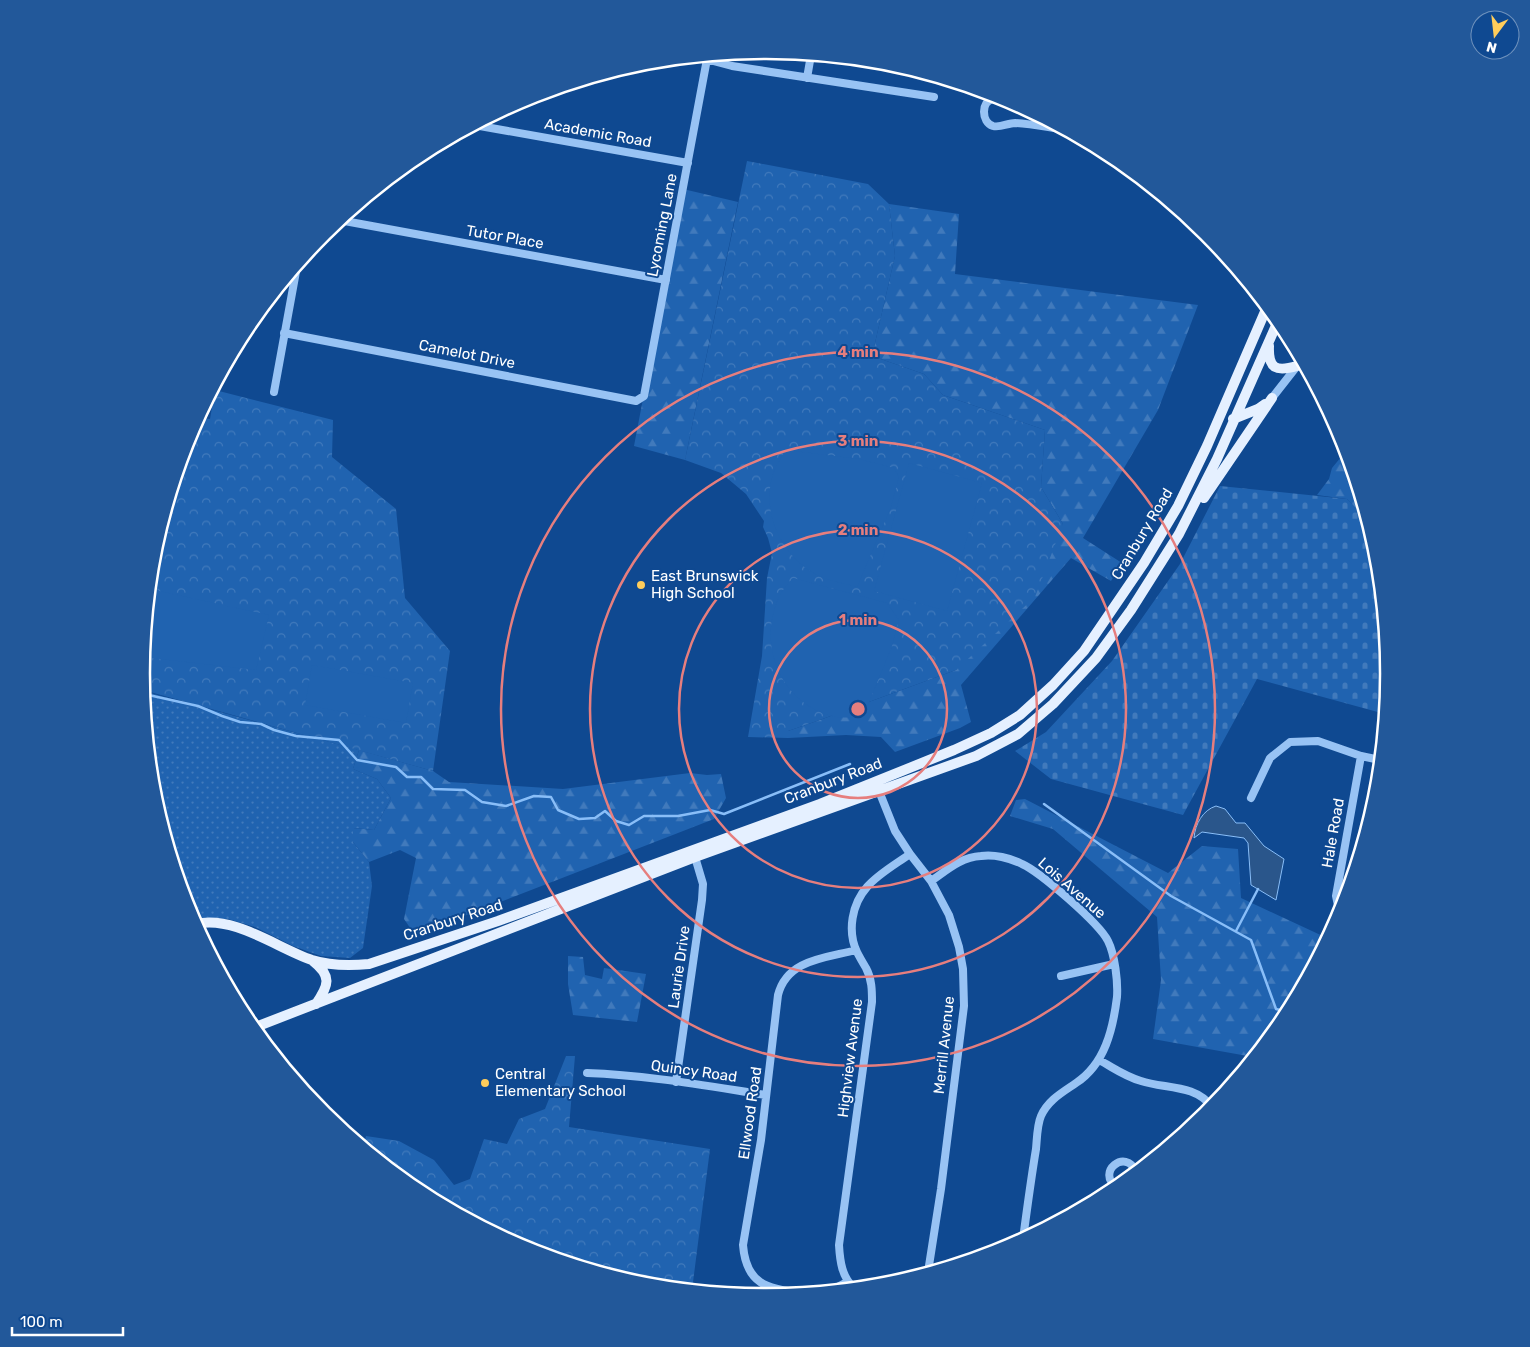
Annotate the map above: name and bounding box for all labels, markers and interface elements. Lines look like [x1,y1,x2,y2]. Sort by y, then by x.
north arrow [1470,10,1520,60]
text: N [1485,38,1499,57]
street label: Academic Road [543,115,653,151]
street label: Lycoming Lane [643,172,681,278]
street label: Tutor Place [465,221,545,253]
street label: Camelot Drive [417,336,517,372]
text: 4 min [837,343,879,361]
text: 3 min [838,432,878,450]
street label: Cranbury Road [1108,485,1176,583]
text: 2 min [838,521,878,539]
place label: East Brunswick High School [651,567,759,602]
marker: East Brunswick High School [635,579,647,591]
text: 1 min [839,611,877,629]
centre of rings [849,700,867,718]
street label: Cranbury Road [781,754,885,808]
street label: Hale Road [1318,797,1348,869]
street label: Lois Avenue [1034,854,1110,922]
street label: Cranbury Road [401,895,505,945]
street label: Laurie Drive [664,925,694,1009]
street label: Merrill Avenue [930,995,958,1095]
street label: Highview Avenue [834,997,866,1119]
street label: Quincy Road [650,1056,738,1086]
place label: Central Elementary School [495,1065,626,1100]
street label: Ellwood Road [735,1065,765,1161]
marker: Central Elementary School [479,1077,491,1089]
scale bar [12,1304,124,1336]
text: 100 m [20,1313,62,1331]

